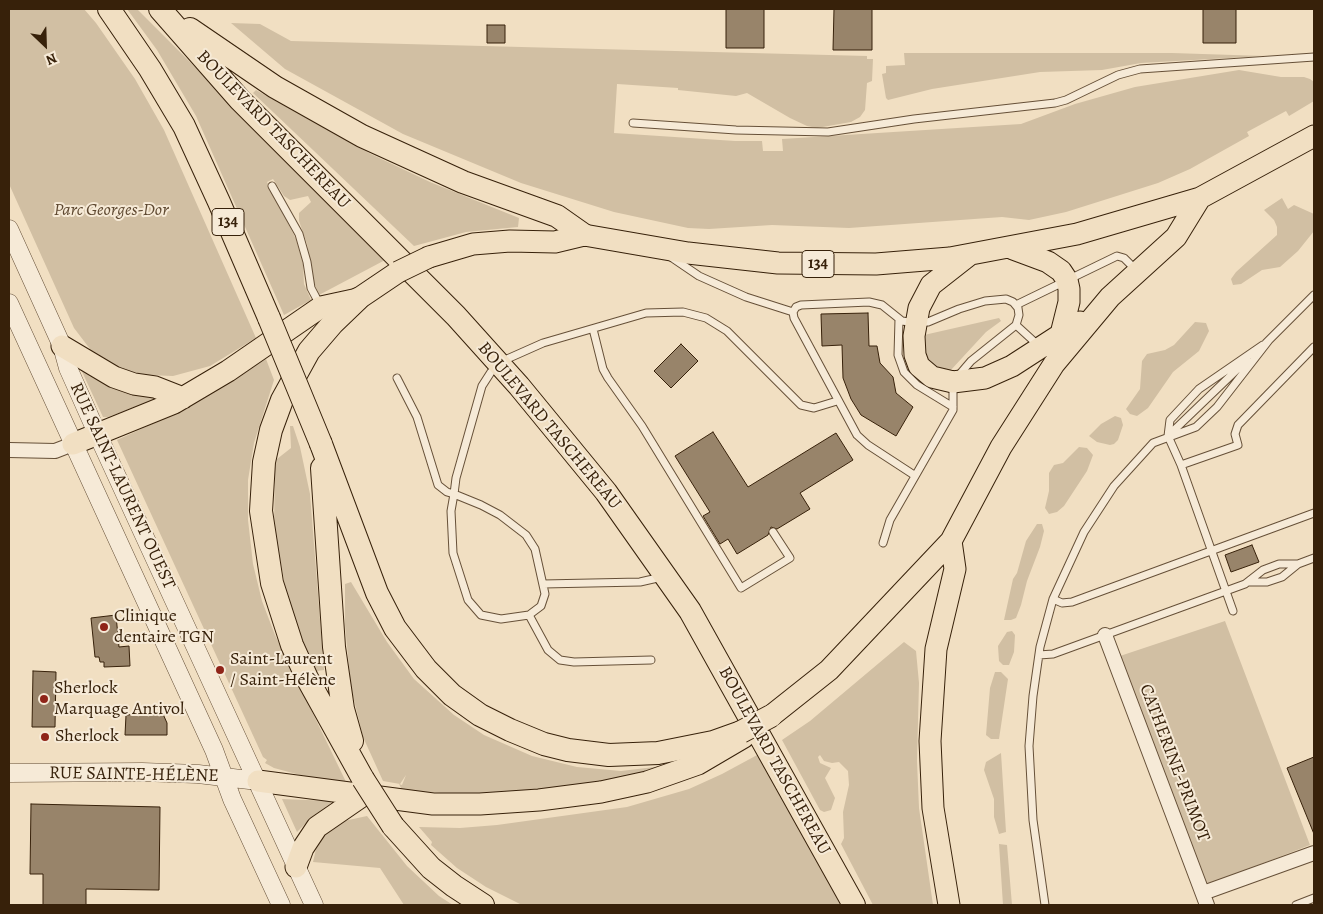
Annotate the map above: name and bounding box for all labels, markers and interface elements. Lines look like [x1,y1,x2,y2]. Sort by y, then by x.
north arrow [20,20,70,70]
street label: BOULEVARD TASCHEREAU [192,46,354,214]
text: N [43,48,60,70]
park label: Parc Georges-Dor [54,200,168,222]
road number: 134 [212,208,244,236]
road number: 134 [802,250,834,278]
street label: BOULEVARD TASCHEREAU [473,338,625,514]
street label: RUE SAINT-LAURENT OUEST [65,379,179,593]
place label: Clinique dentaire TGN [114,606,214,649]
marker: Clinique dentaire TGN [98,621,110,633]
place label: Saint-Laurent / Saint-Hélène [230,649,336,692]
street label: BOULEVARD TASCHEREAU [713,663,835,859]
marker: Saint-Laurent / Saint-Hélène [214,664,226,676]
place label: Sherlock Marquage Antivol [54,678,184,721]
street label: CATHERINE-PRIMOT [1134,681,1214,845]
marker: Sherlock Marquage Antivol [38,693,50,705]
place label: Sherlock [55,726,119,748]
marker: Sherlock [39,731,51,743]
street label: RUE SAINTE-HÉLÈNE [49,763,219,787]

